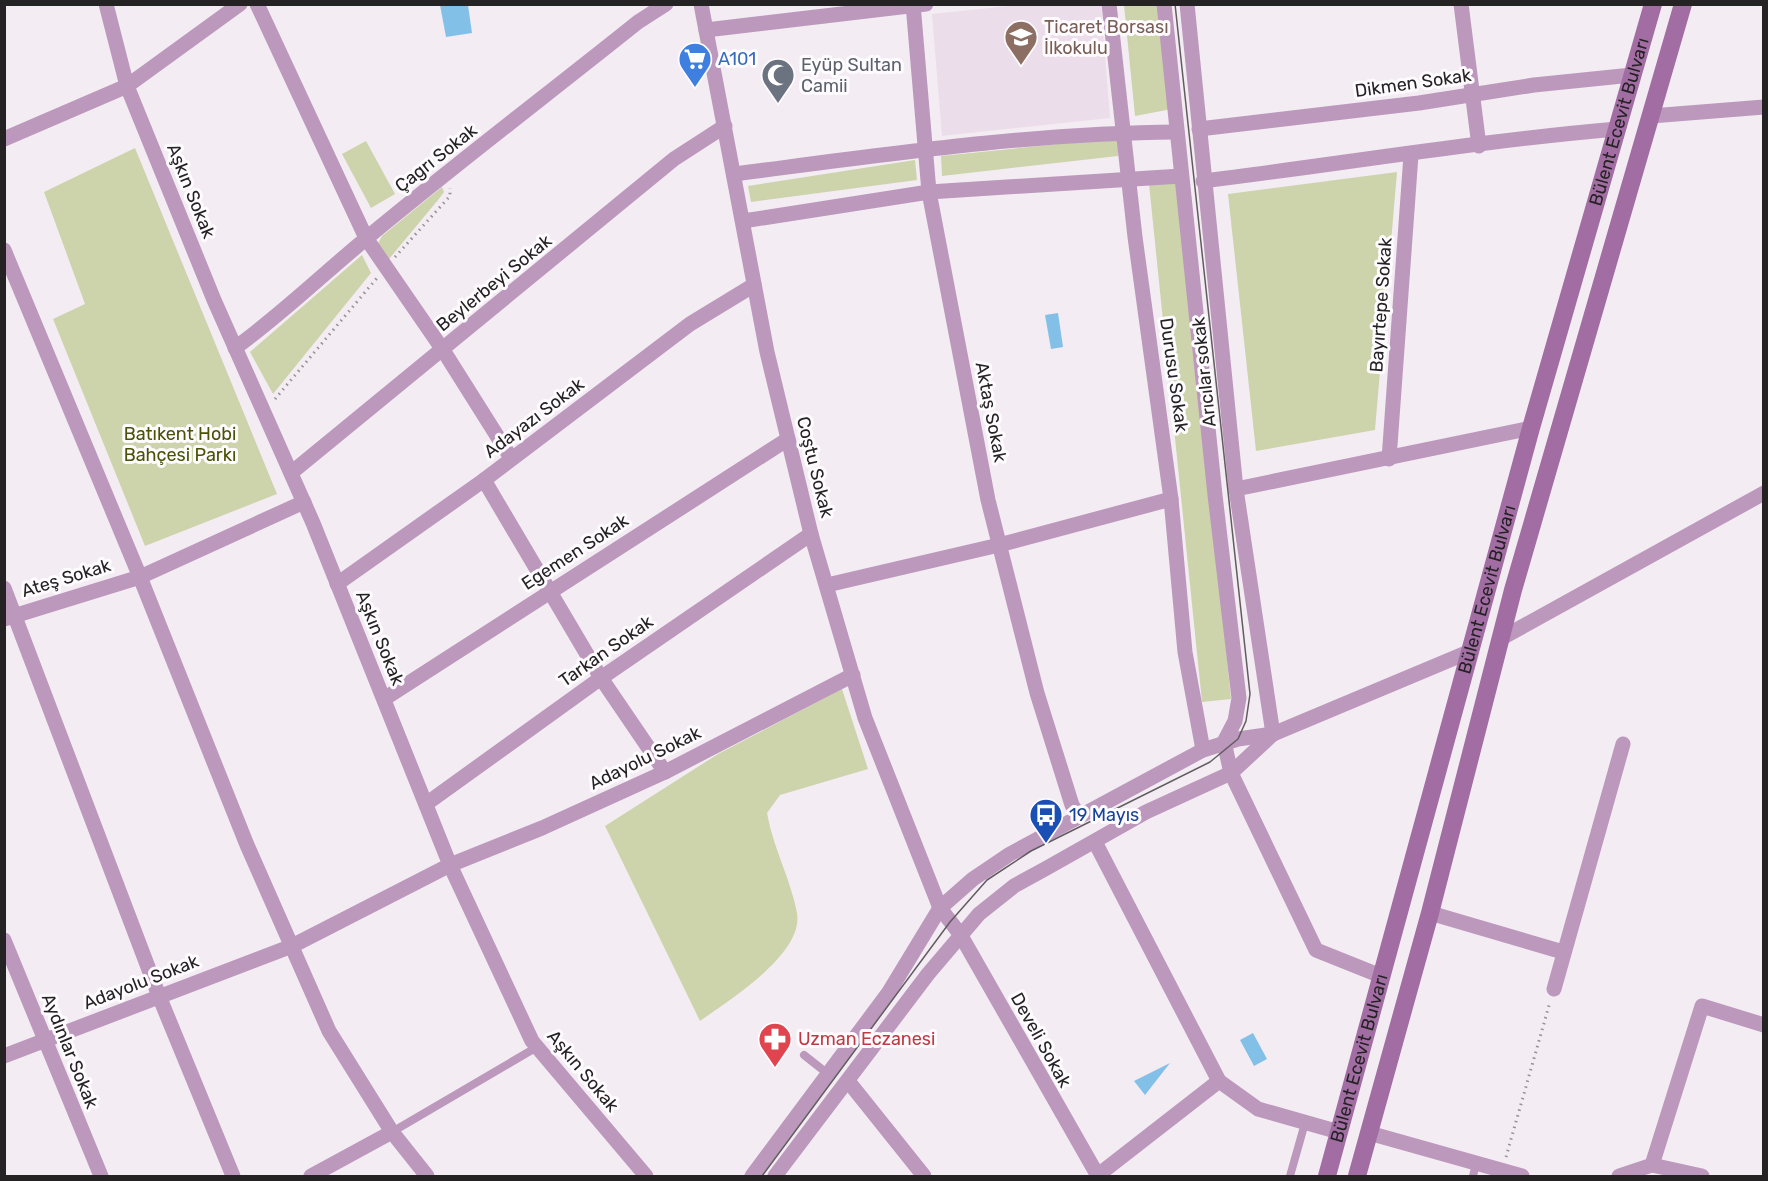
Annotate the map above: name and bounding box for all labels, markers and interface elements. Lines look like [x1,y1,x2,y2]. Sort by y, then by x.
place label: Ticaret Borsası İlkokulu [1044,16,1169,59]
school or university icon: Ticaret Borsası İlkokulu [1003,19,1039,66]
street label: Bülent Ecevit Bulvarı [1585,35,1654,208]
supermarket icon: A101 [677,41,713,88]
place label: A101 [718,48,756,70]
place label: Eyüp Sultan Camii [801,54,902,97]
mosque icon: Eyüp Sultan Camii [760,57,796,104]
street label: Dikmen Sokak [1353,64,1473,102]
street label: Çagrı Sokak [391,119,482,197]
street label: Aşkın Sokak [162,140,220,242]
street label: Beylerbeyi Sokak [432,229,557,336]
street label: Bayırtepe Sokak [1365,236,1397,373]
street label: Arıcılar sokak [1187,315,1221,428]
street label: Durusu Sokak [1155,316,1193,434]
street label: Aktaş Sokak [970,360,1012,465]
street label: Adayazı Sokak [480,373,589,463]
street label: Coştu Sokak [792,414,838,521]
park label: Batıkent Hobi Bahçesi Parkı [124,423,236,466]
street label: Bülent Ecevit Bulvarı [1453,503,1520,676]
street label: Egemen Sokak [517,509,633,595]
street label: Ateş Sokak [19,554,114,602]
street label: Aşkın Sokak [351,587,409,689]
street label: Tarkan Sokak [555,610,658,691]
street label: Adayolu Sokak [585,721,705,795]
bus stop icon: 19 Mayıs [1028,797,1064,844]
place label: 19 Mayıs [1069,804,1139,826]
street label: Adayolu Sokak [80,950,202,1014]
street label: Bülent Ecevit Bulvarı [1326,972,1393,1145]
street label: Develi Sokak [1006,989,1076,1092]
street label: Aydınlar Sokak [37,990,103,1112]
pharmacy icon: Uzman Eczanesi [757,1021,793,1068]
street label: Aşkın Sokak [542,1026,624,1117]
place label: Uzman Eczanesi [798,1028,935,1050]

